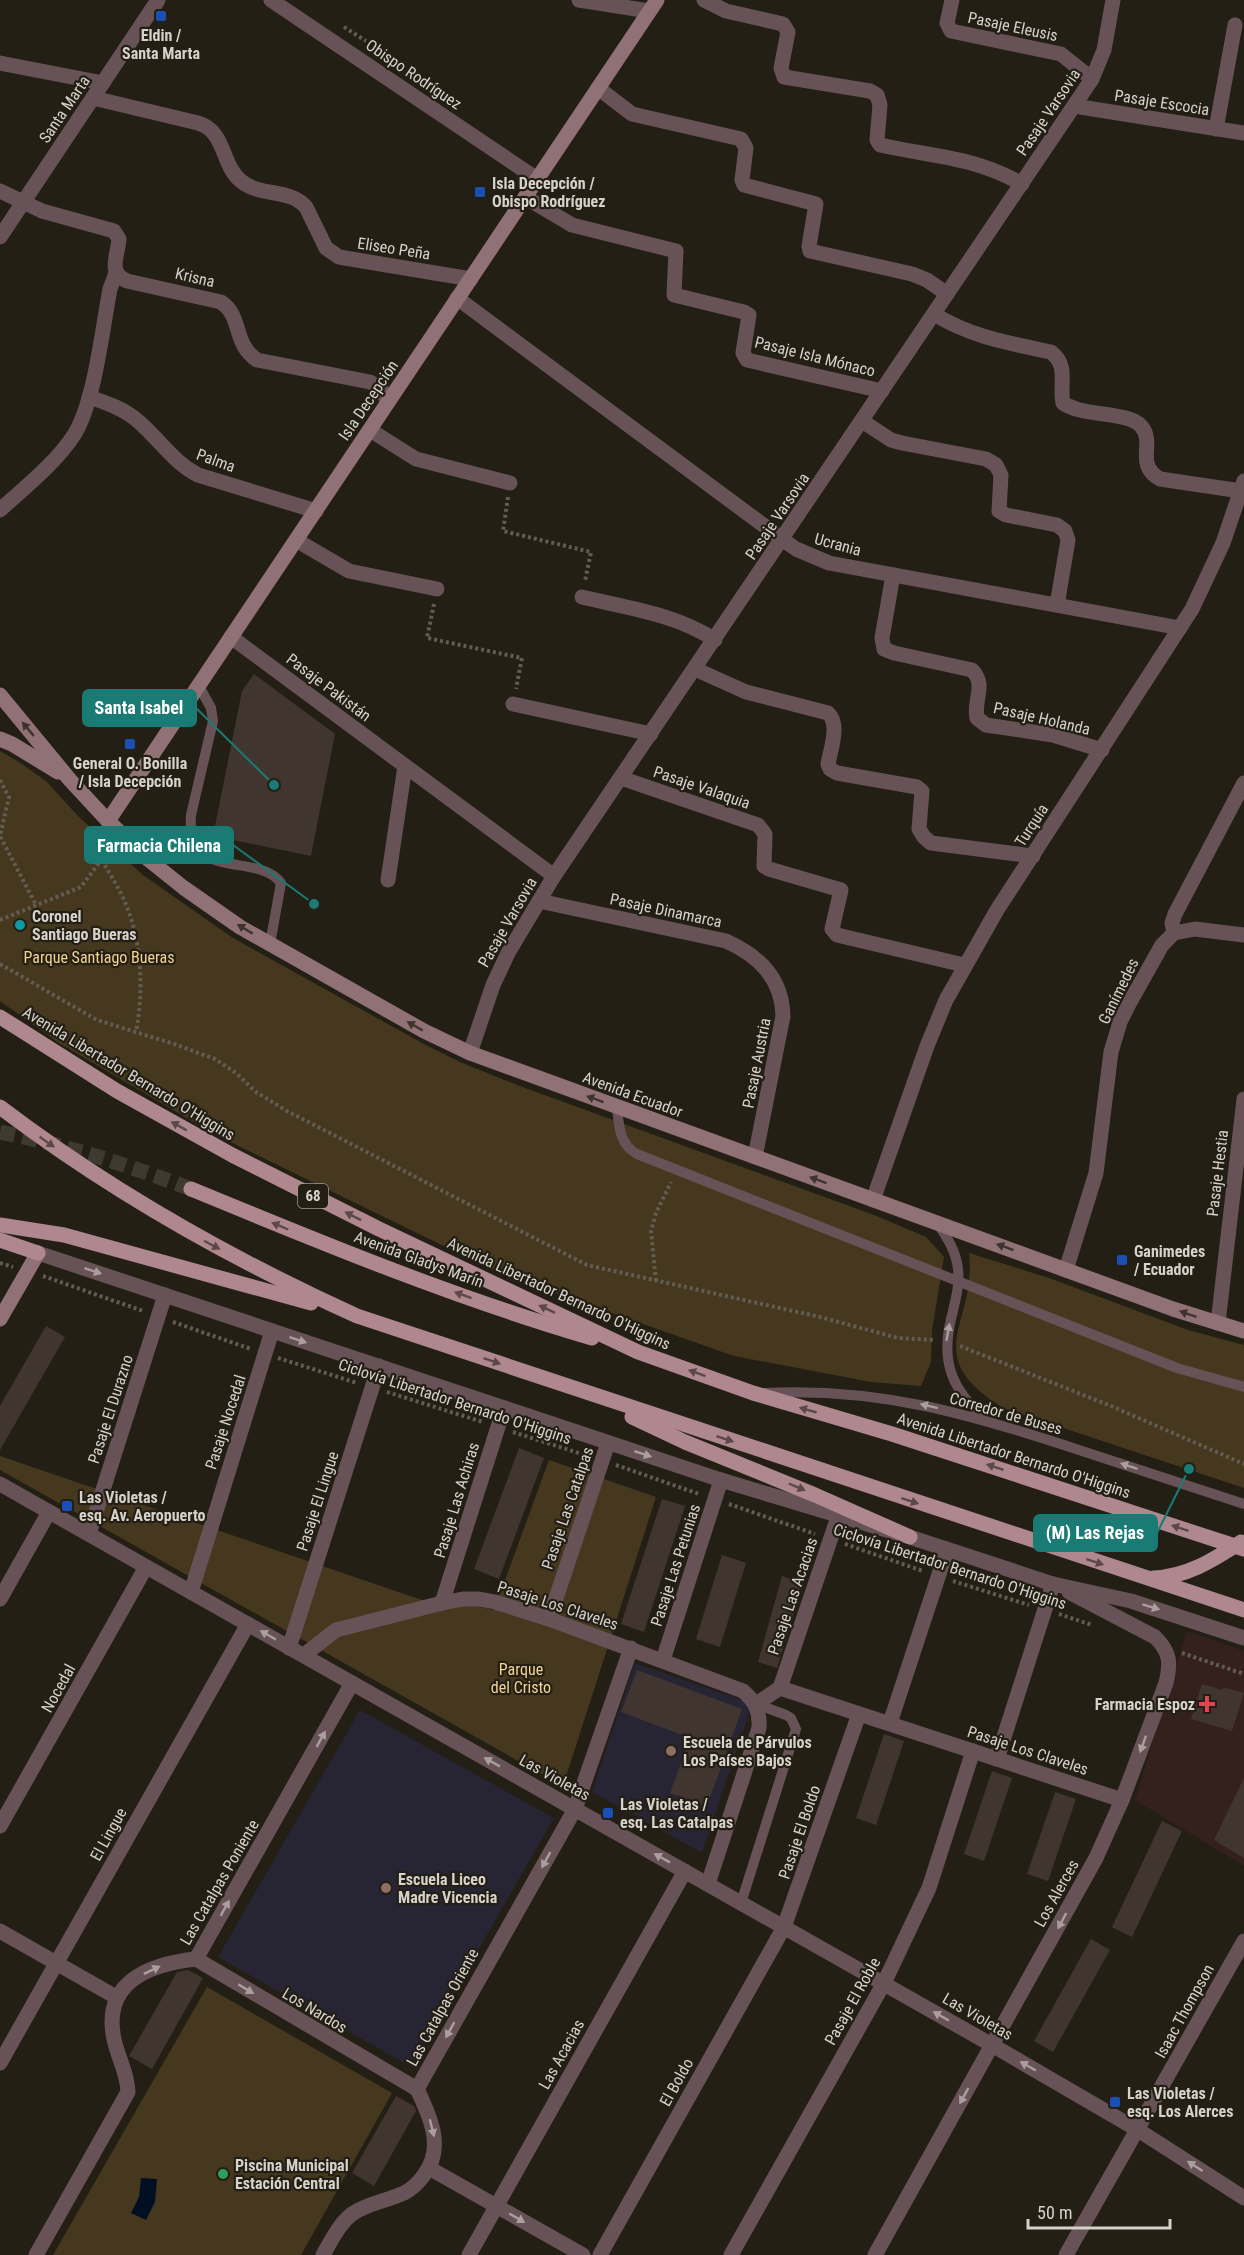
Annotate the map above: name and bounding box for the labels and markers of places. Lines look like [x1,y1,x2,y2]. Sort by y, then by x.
marker: Eldin / Santa Marta [154,9,168,23]
place label: Eldin / Santa Marta [122,26,200,63]
place label: Isla Decepción / Obispo Rodríguez [492,174,605,211]
marker: Isla Decepción / Obispo Rodríguez [473,185,487,199]
callout: Santa Isabel [83,690,196,726]
marker: General O. Bonilla / Isla Decepción [123,737,137,751]
place label: General O. Bonilla / Isla Decepción [73,754,188,791]
callout: Farmacia Chilena [85,827,233,863]
place label: Coronel Santiago Bueras [32,907,137,944]
marker: Coronel Santiago Bueras [13,918,27,932]
place label: Ganimedes / Ecuador [1133,1242,1205,1279]
marker: Ganimedes / Ecuador [1115,1253,1129,1267]
place label: Las Violetas / esq. Av. Aeropuerto [79,1488,206,1525]
marker: Las Violetas / esq. Av. Aeropuerto [60,1499,74,1513]
callout: (M) Las Rejas [1034,1515,1157,1551]
place label: Farmacia Espoz [1095,1695,1195,1714]
marker: Farmacia Espoz [1200,1697,1214,1711]
place label: Escuela de Párvulos Los Países Bajos [683,1733,812,1770]
marker: Escuela de Párvulos Los Países Bajos [664,1744,678,1758]
place label: Las Violetas / esq. Las Catalpas [620,1795,733,1832]
marker: Las Violetas / esq. Las Catalpas [601,1806,615,1820]
place label: Escuela Liceo Madre Vicencia [398,1870,498,1907]
marker: Escuela Liceo Madre Vicencia [379,1881,393,1895]
place label: Las Violetas / esq. Los Alerces [1127,2084,1233,2121]
marker: Las Violetas / esq. Los Alerces [1108,2095,1122,2109]
place label: Piscina Municipal Estación Central [235,2156,349,2193]
marker: Piscina Municipal Estación Central [216,2167,230,2181]

